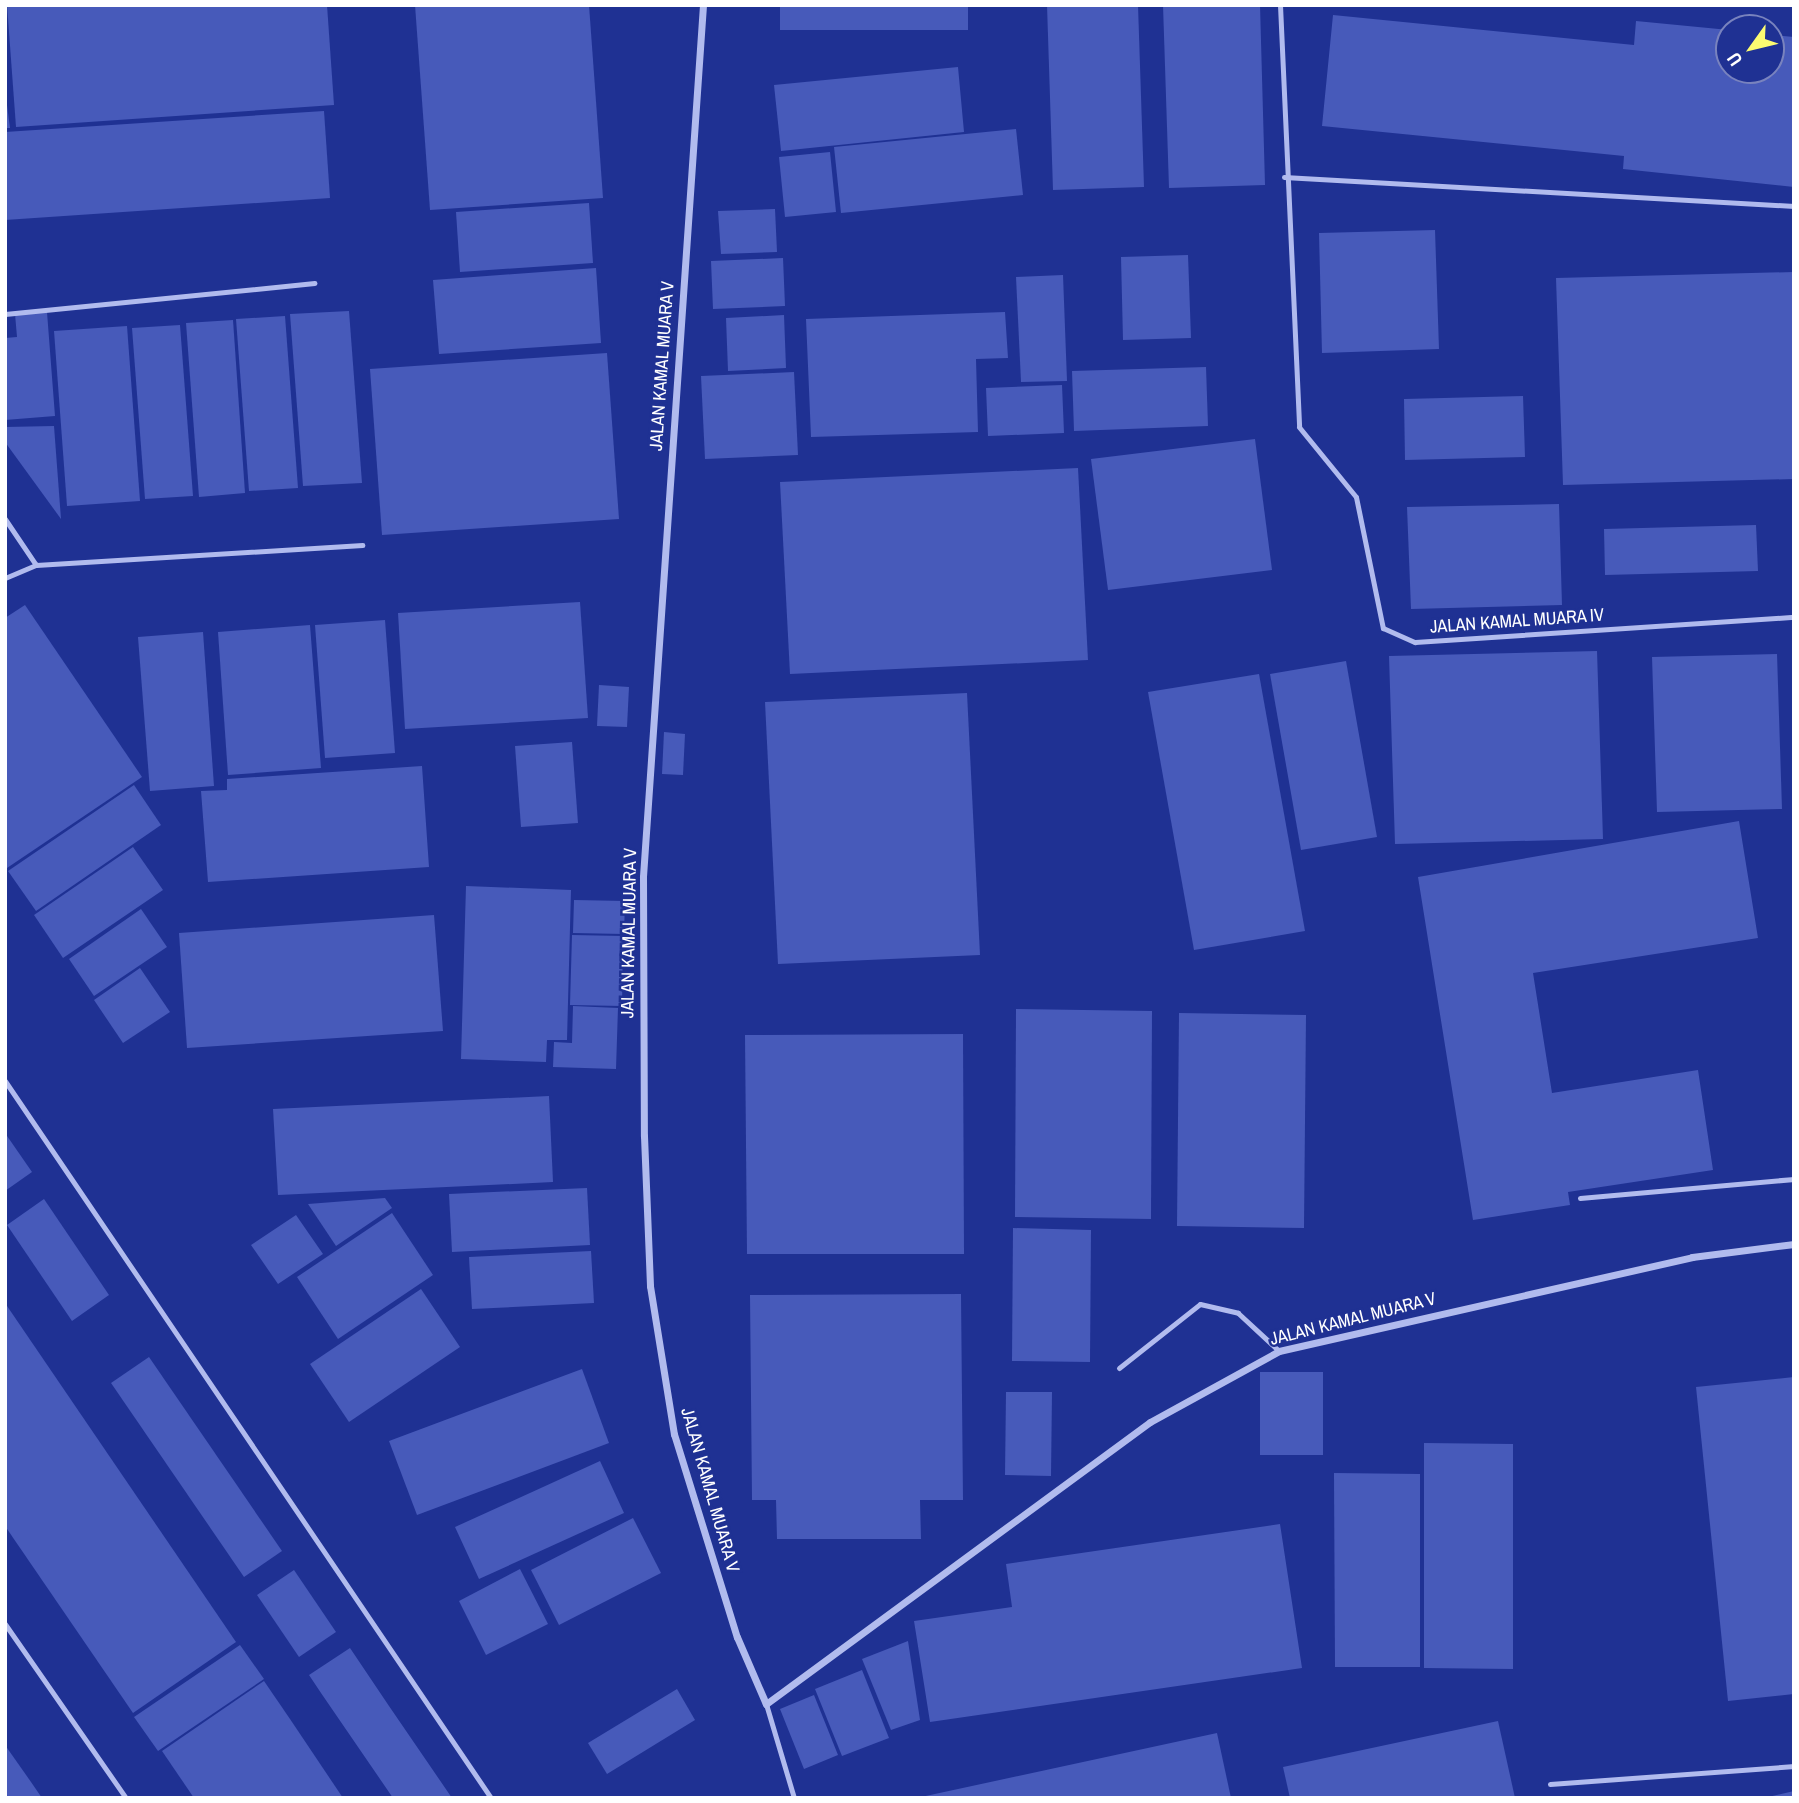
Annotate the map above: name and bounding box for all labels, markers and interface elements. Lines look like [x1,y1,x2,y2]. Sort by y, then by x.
north arrow [1715,14,1785,84]
text: U [1720,48,1748,72]
street label: JALAN KAMAL MUARA V [645,280,679,452]
street label: JALAN KAMAL MUARA IV [1429,604,1605,638]
street label: JALAN KAMAL MUARA V [617,847,641,1019]
street label: JALAN KAMAL MUARA V [1267,1288,1439,1350]
street label: JALAN KAMAL MUARA V [676,1405,744,1575]

